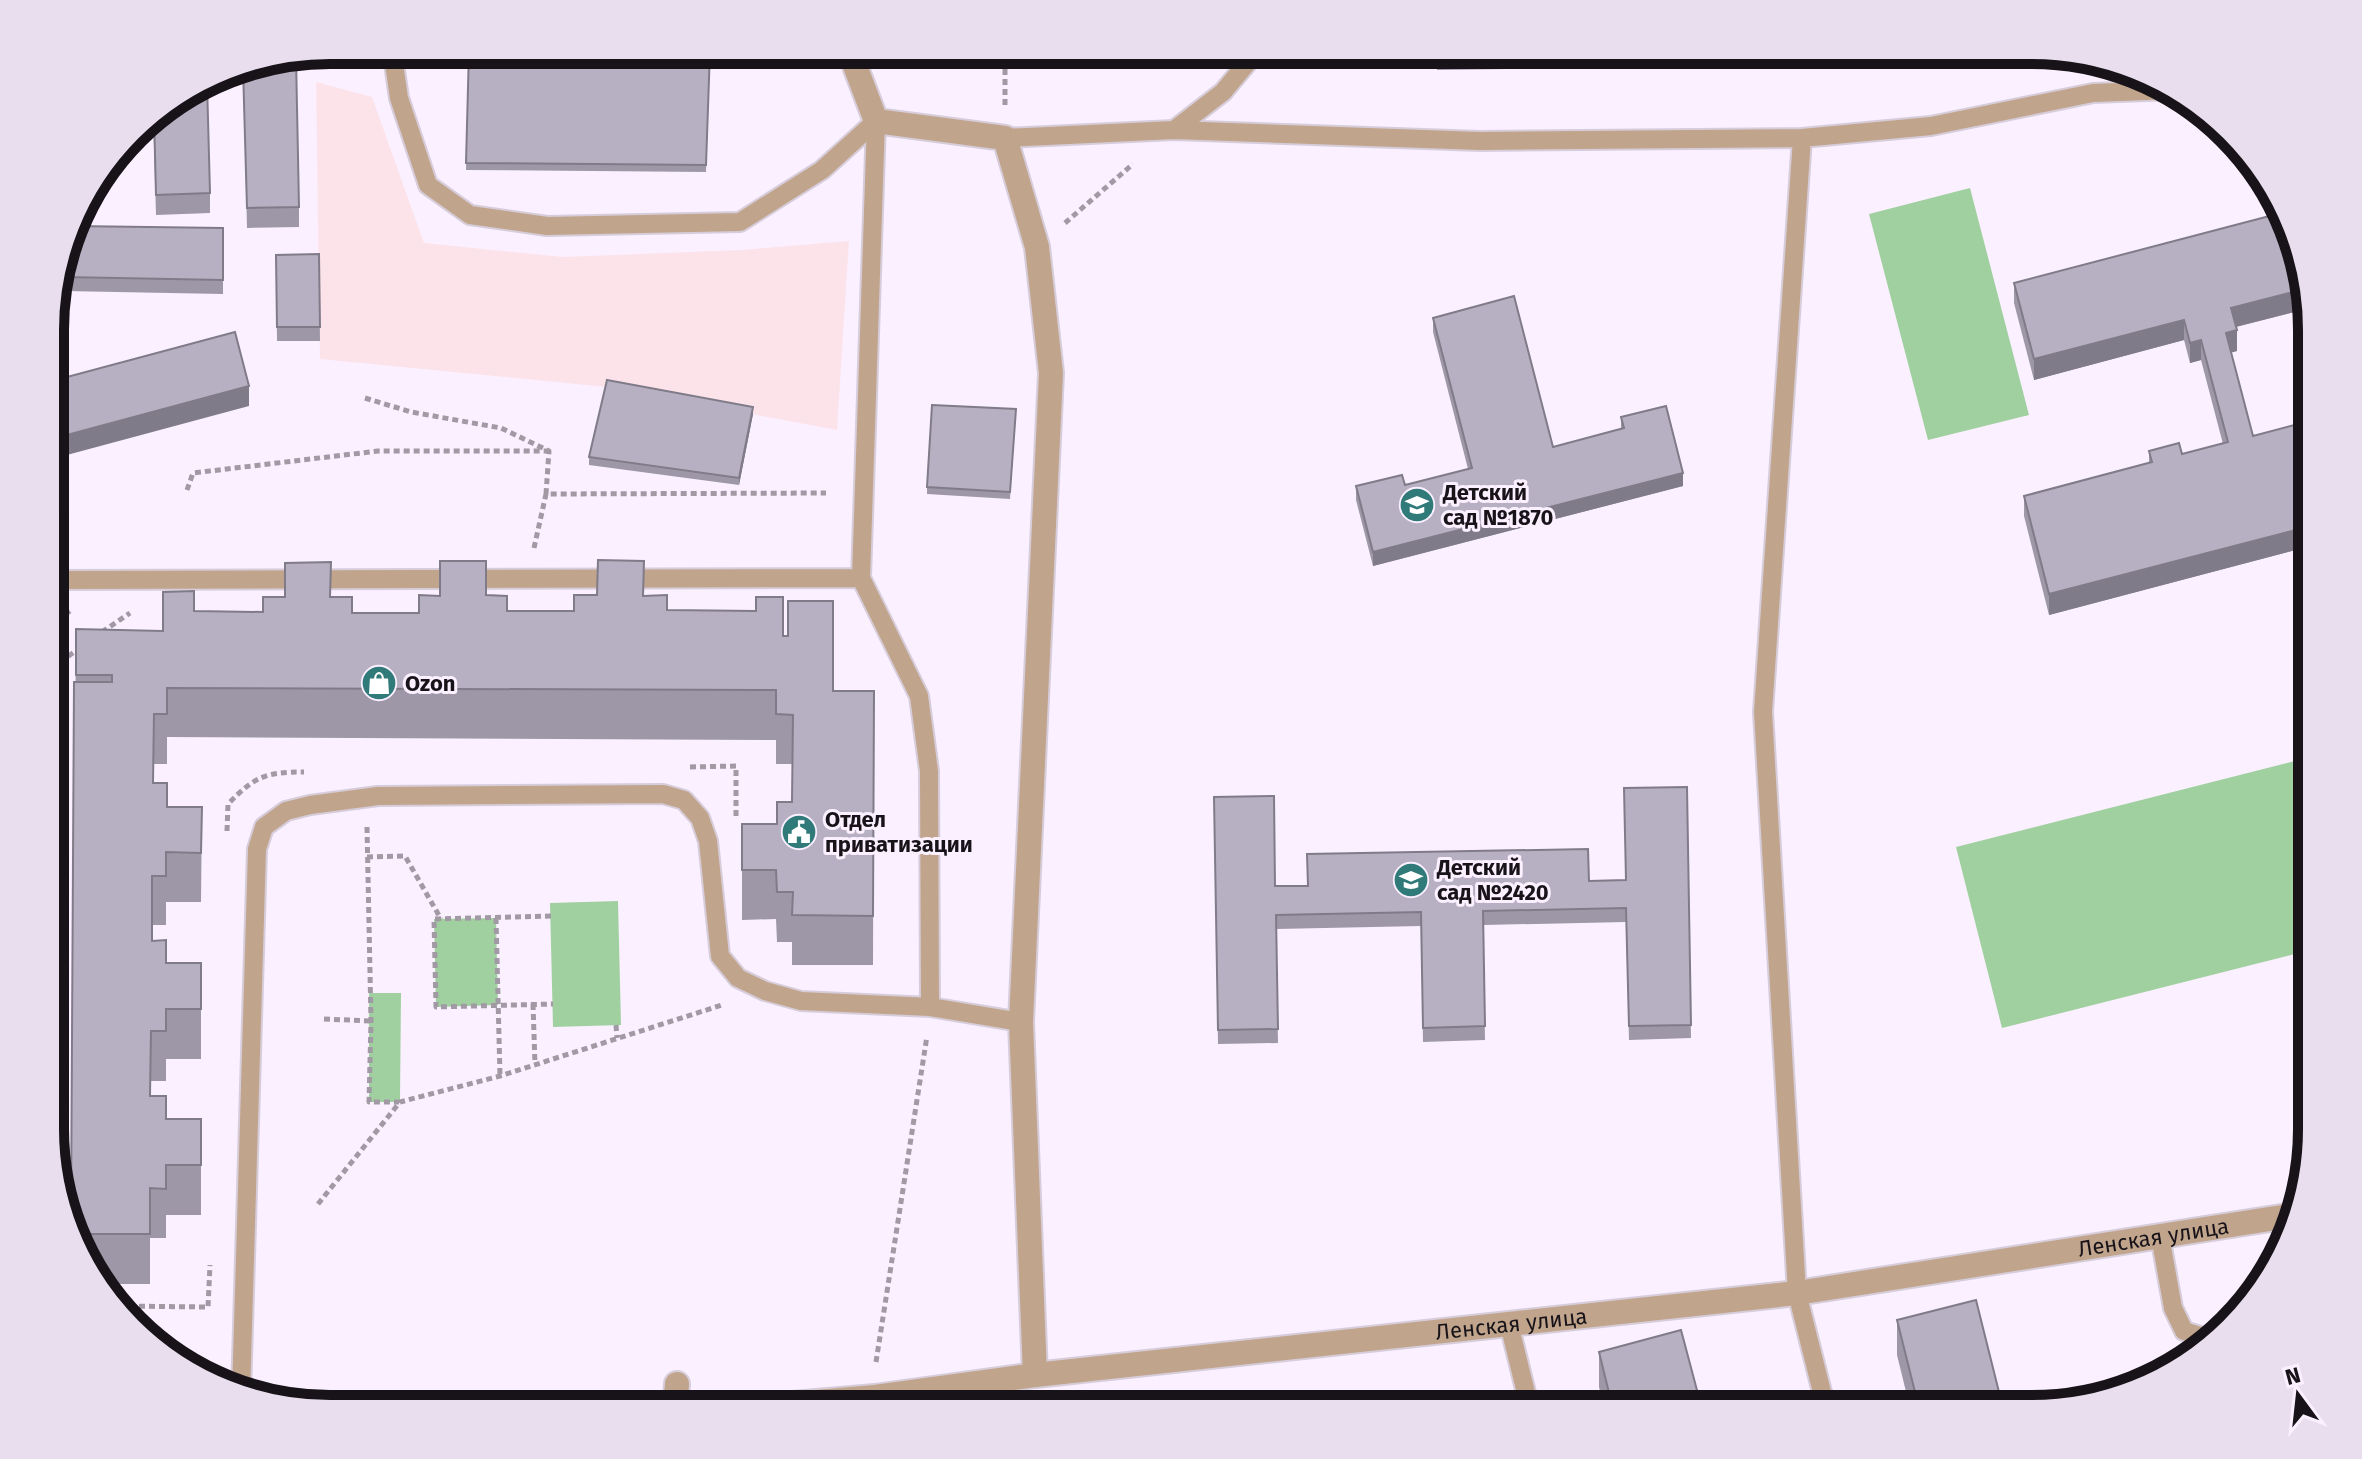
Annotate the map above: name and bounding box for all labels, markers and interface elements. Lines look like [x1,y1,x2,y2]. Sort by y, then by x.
place label: Детский сад №1870 [1442,479,1553,531]
school or university icon: Детский сад №1870 [1398,486,1436,524]
shop icon: Ozon [360,664,398,702]
place label: Ozon [405,670,455,697]
place label: Отдел приватизации [825,806,973,858]
public building icon: Отдел приватизации [780,813,818,851]
place label: Детский сад №2420 [1436,854,1549,906]
school or university icon: Детский сад №2420 [1392,861,1430,899]
street label: Ленская улица [2076,1212,2231,1263]
street label: Ленская улица [1434,1303,1589,1346]
north arrow [2258,1355,2338,1435]
text: N [2282,1361,2303,1391]

